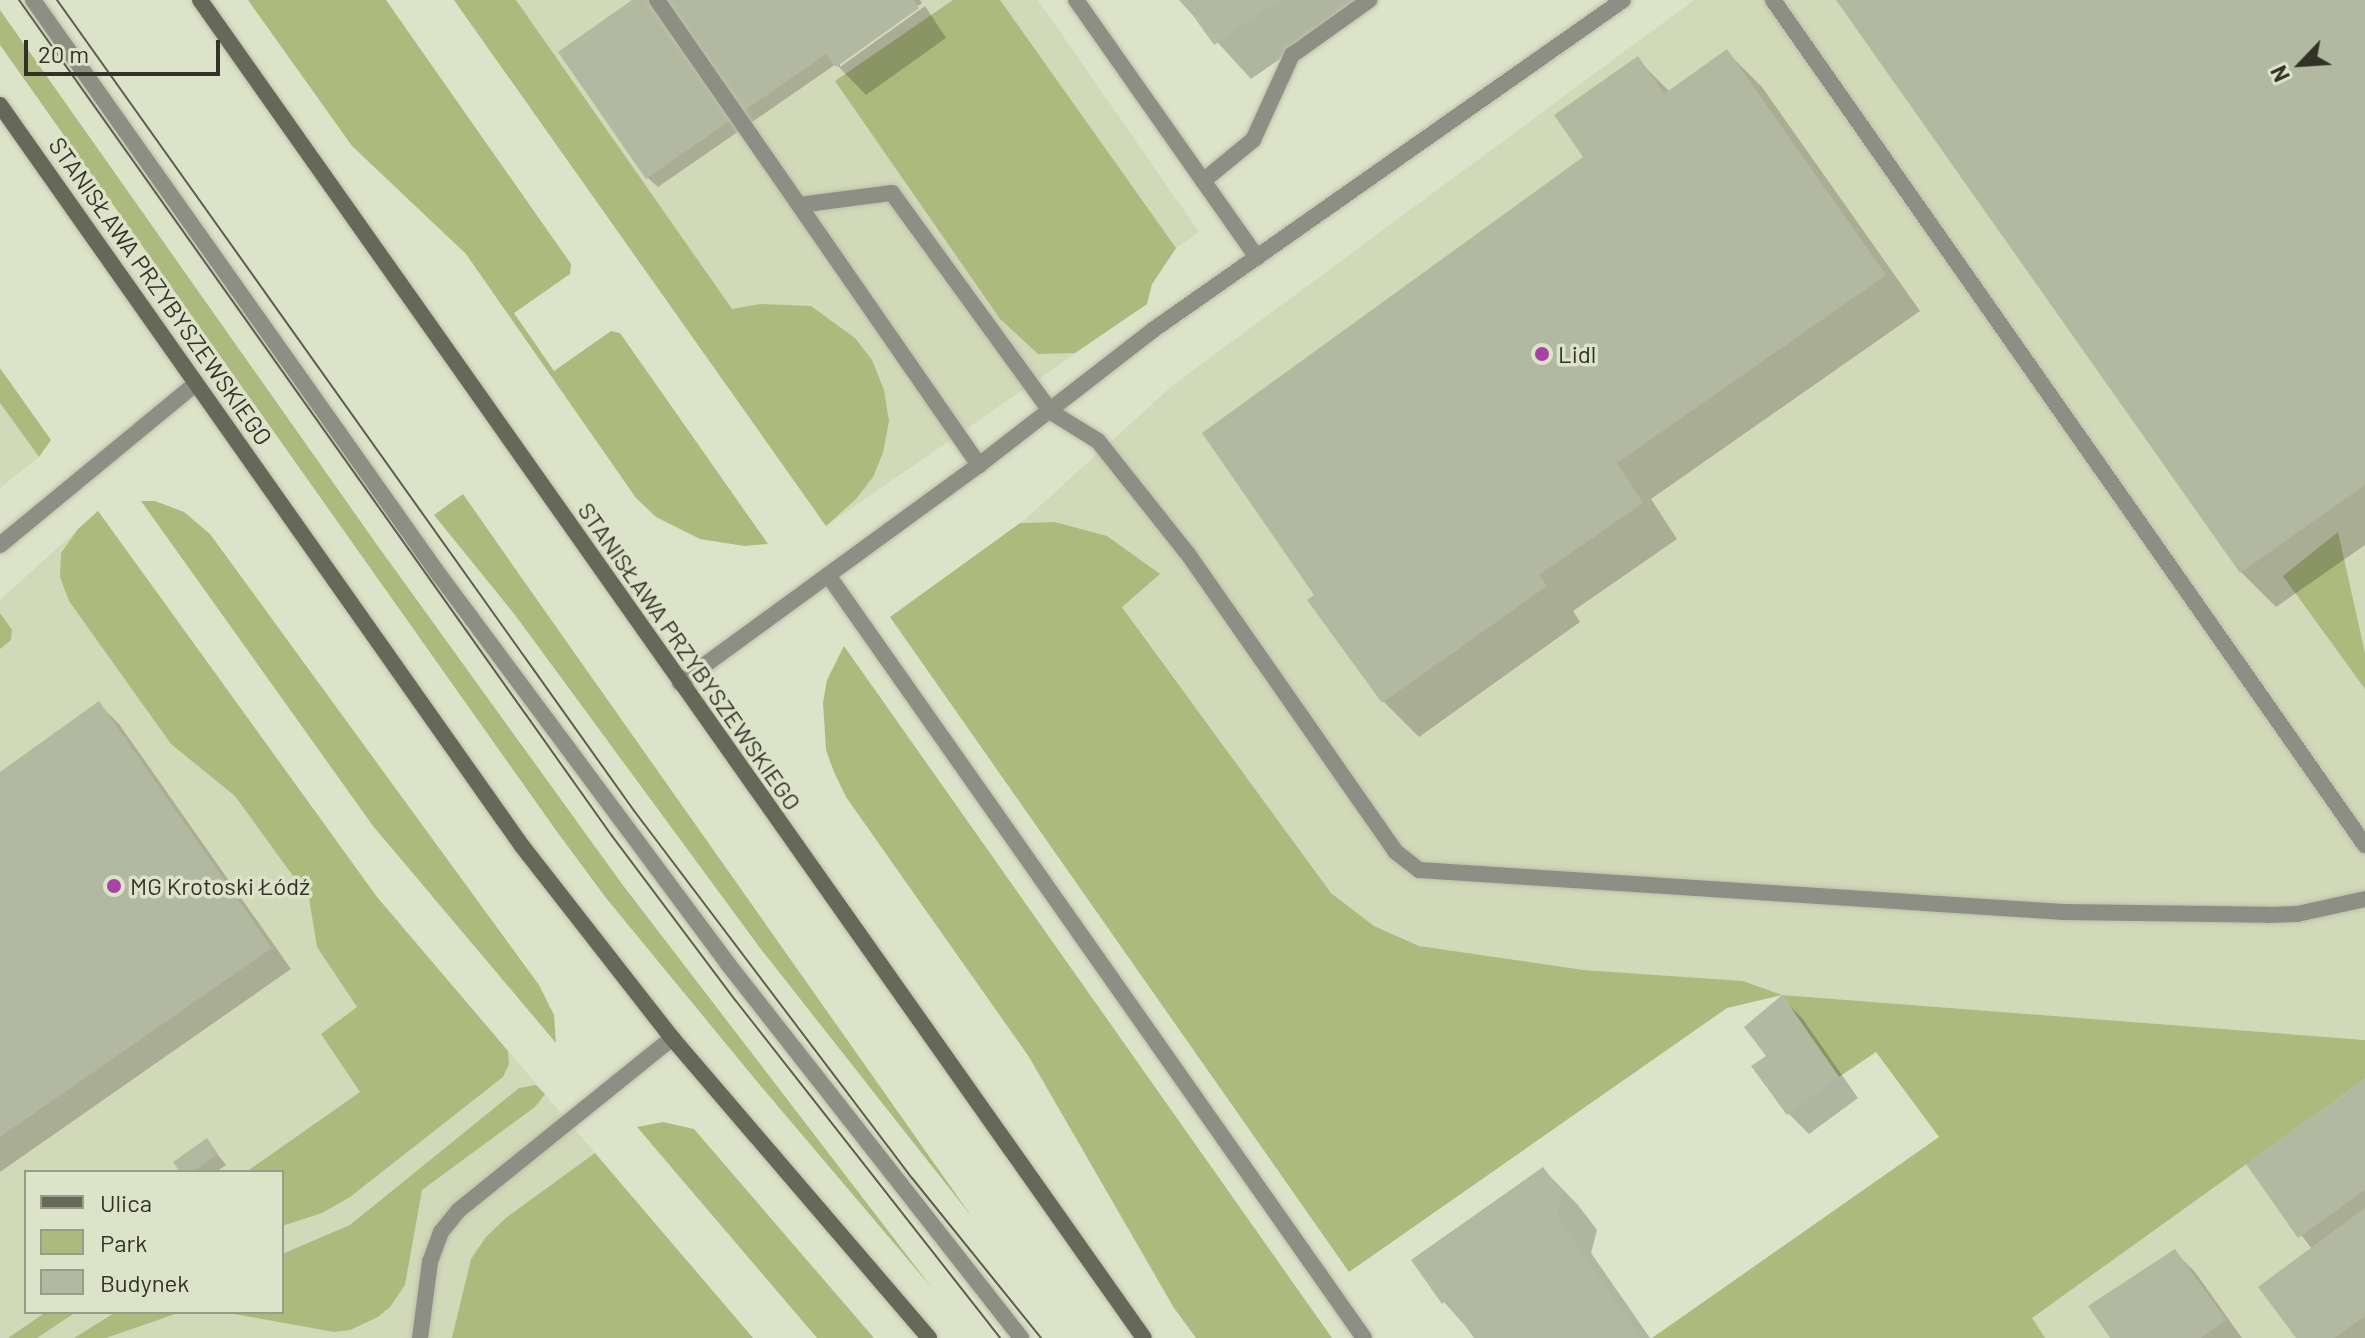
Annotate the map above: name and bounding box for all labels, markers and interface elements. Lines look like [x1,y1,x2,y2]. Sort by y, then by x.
scale bar [28,24,224,74]
north arrow [2261,24,2341,104]
text: 20 m [38,39,89,68]
text: N [2264,62,2294,86]
street label: STANISŁAWA PRZYBYSZEWSKIEGO [43,132,279,450]
place label: Lidl [1558,340,1596,368]
marker: Lidl [1533,345,1551,363]
street label: STANISŁAWA PRZYBYSZEWSKIEGO [572,497,808,815]
place label: MG Krotoski Łódź [130,872,310,900]
marker: MG Krotoski Łódź [105,877,123,895]
legend [24,1170,284,1314]
text: Ulica [100,1188,152,1217]
text: Park [100,1228,147,1257]
text: Budynek [100,1268,189,1297]

